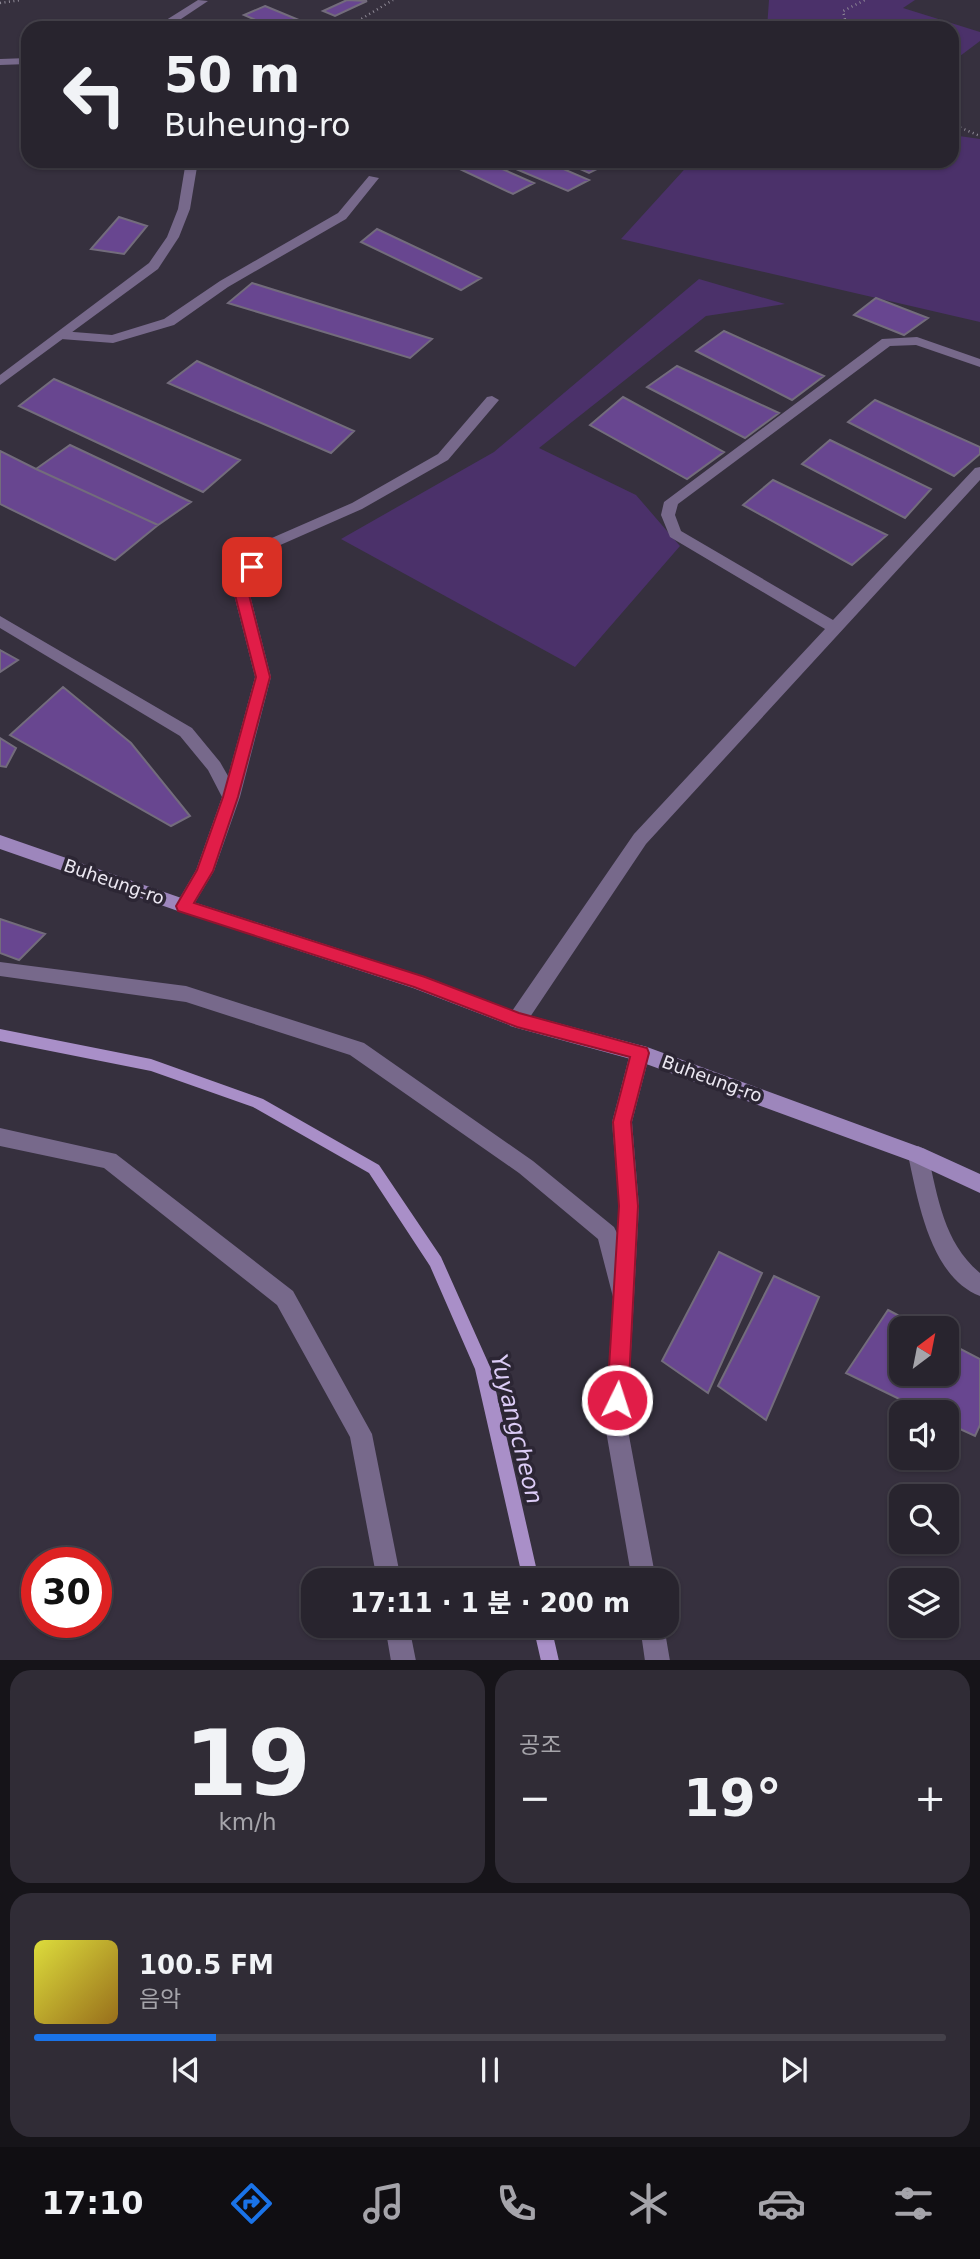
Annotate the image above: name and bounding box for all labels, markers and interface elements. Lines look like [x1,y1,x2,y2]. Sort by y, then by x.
text: 50 m [164,47,300,104]
icon: left [49,49,140,140]
text: Buheung-ro [164,106,351,144]
pin [222,537,282,597]
icon: arrive [233,548,271,586]
street label: Buheung-ro [61,855,167,909]
street label: Buheung-ro [659,1051,765,1106]
north arrow [889,1316,959,1386]
map controls [889,1316,959,1638]
water label: Yuyangcheon [486,1351,548,1507]
position arrow [580,1363,654,1437]
button: sound [889,1400,959,1470]
button: search [889,1484,959,1554]
speed limit sign: 30 [21,1547,112,1638]
button: layers [889,1568,959,1638]
text: 17:11 · 1 분 · 200 m [350,1588,630,1618]
text: 19 [184,1711,311,1816]
text: 공조 [519,1732,561,1758]
text: 19° [683,1768,782,1828]
text: − [519,1776,551,1820]
text: + [914,1776,946,1820]
text: km/h [218,1809,277,1835]
text: 100.5 FM [139,1950,274,1980]
text: 음악 [139,1986,181,2012]
icon: previous [167,2051,205,2089]
icon: pause [471,2051,509,2089]
icon: next [775,2051,813,2089]
icon: directions [227,2179,276,2228]
icon: music [359,2179,408,2228]
icon: phone [492,2179,541,2228]
icon: climate [624,2179,673,2228]
icon: car [757,2179,806,2228]
icon: filters [889,2179,938,2228]
text: 17:10 [42,2184,144,2222]

